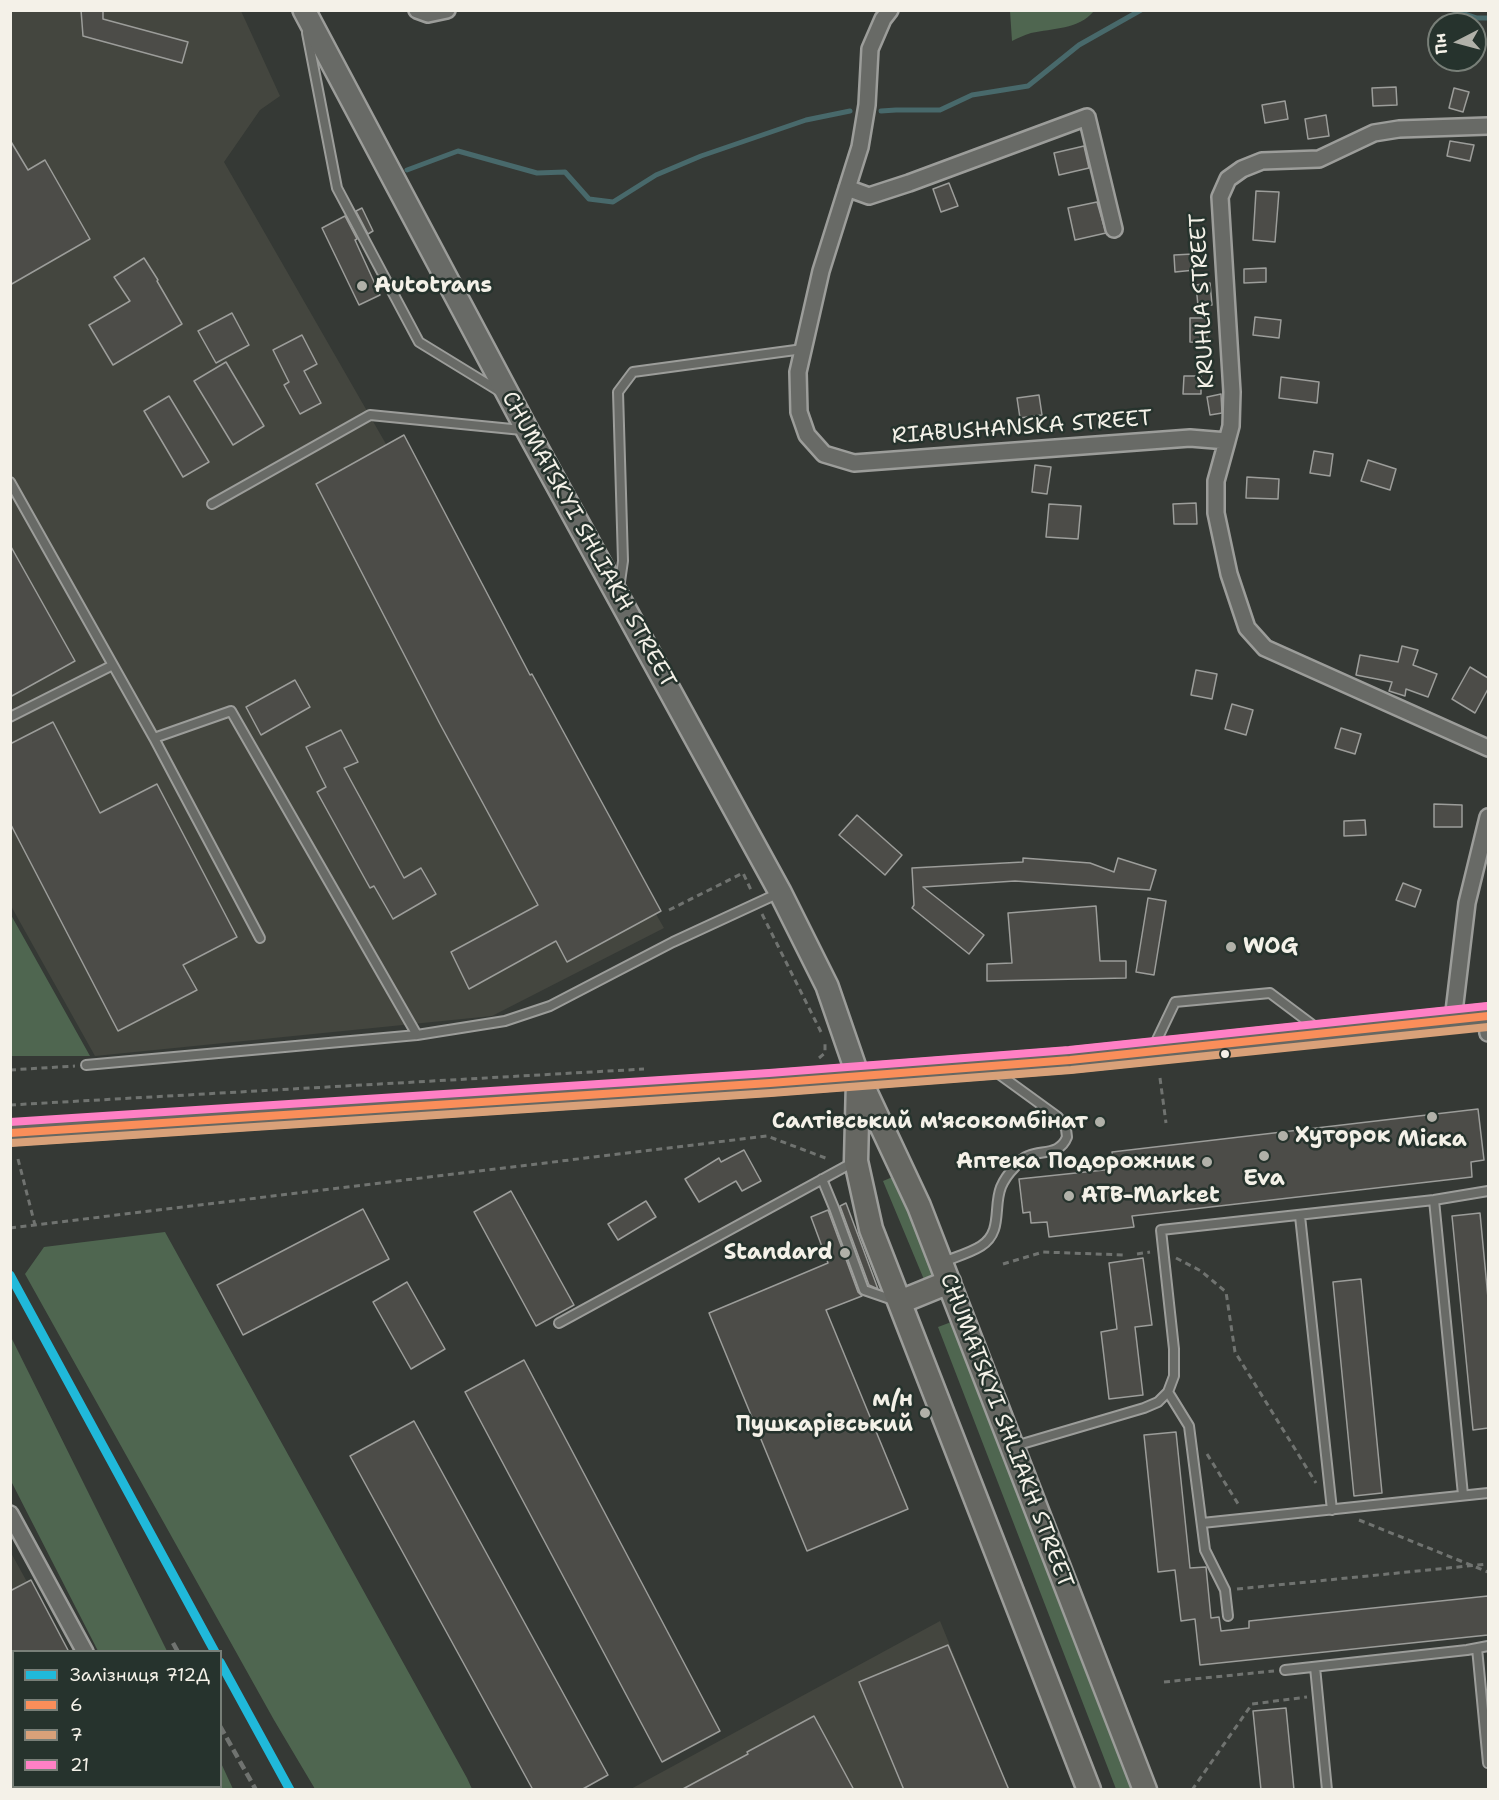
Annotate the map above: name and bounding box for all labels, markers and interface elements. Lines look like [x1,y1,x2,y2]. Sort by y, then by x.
north arrow [1427,12,1487,72]
text: Пн [1429,32,1452,55]
street label: KRUHLA STREET [1185,213,1221,389]
place label: Autotrans [374,273,492,299]
marker: Autotrans [355,279,369,293]
street label: CHUMATSKYI SHLIAKH STREET [495,387,681,693]
street label: RIABUSHANSKA STREET [891,406,1153,450]
place label: WOG [1243,934,1298,960]
marker: WOG [1224,940,1238,954]
unlabelled marker [1219,1048,1231,1060]
place label: Салтівський м'ясокомбінат [772,1109,1088,1135]
marker: Міска [1425,1110,1439,1124]
marker: Салтівський м'ясокомбінат [1093,1115,1107,1129]
place label: Хуторок [1295,1123,1390,1149]
place label: Міска [1397,1127,1467,1153]
marker: Хуторок [1276,1129,1290,1143]
place label: Аптека Подорожник [956,1149,1195,1175]
marker: Eva [1257,1149,1271,1163]
marker: Аптека Подорожник [1200,1155,1214,1169]
place label: Eva [1243,1166,1285,1192]
place label: ATB-Market [1081,1183,1220,1209]
marker: ATB-Market [1062,1189,1076,1203]
place label: Standard [724,1240,833,1266]
marker: Standard [838,1246,852,1260]
street label: CHUMATSKYI SHLIAKH STREET [934,1270,1078,1592]
place label: м/н Пушкарівський [736,1387,913,1438]
marker: м/н Пушкарівський [918,1406,932,1420]
legend [12,1650,222,1788]
text: Залізниця 712Д [70,1663,210,1687]
text: 6 [70,1693,83,1717]
text: 7 [70,1723,83,1747]
text: 21 [70,1753,89,1777]

